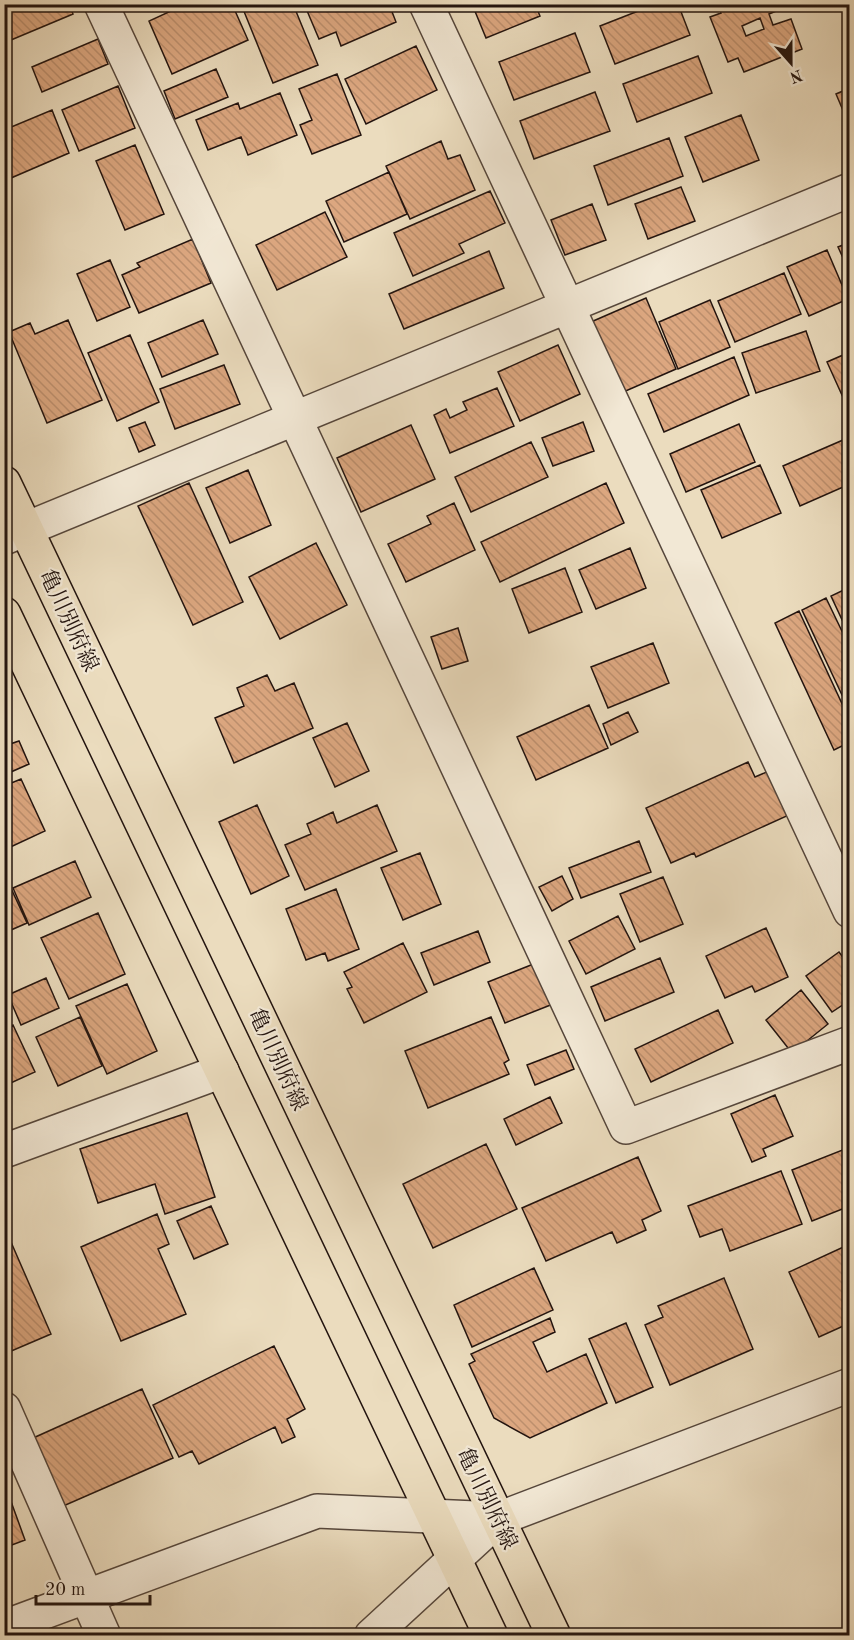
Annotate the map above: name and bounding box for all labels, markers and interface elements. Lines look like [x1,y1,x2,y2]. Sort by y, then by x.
north arrow [761,33,821,93]
text: N [786,65,804,85]
street label: 亀川別府線 [35,565,103,675]
street label: 亀川別府線 [244,1004,312,1114]
street label: 亀川別府線 [452,1444,522,1553]
scale bar [36,1568,150,1606]
text: 20 m [45,1581,85,1599]

